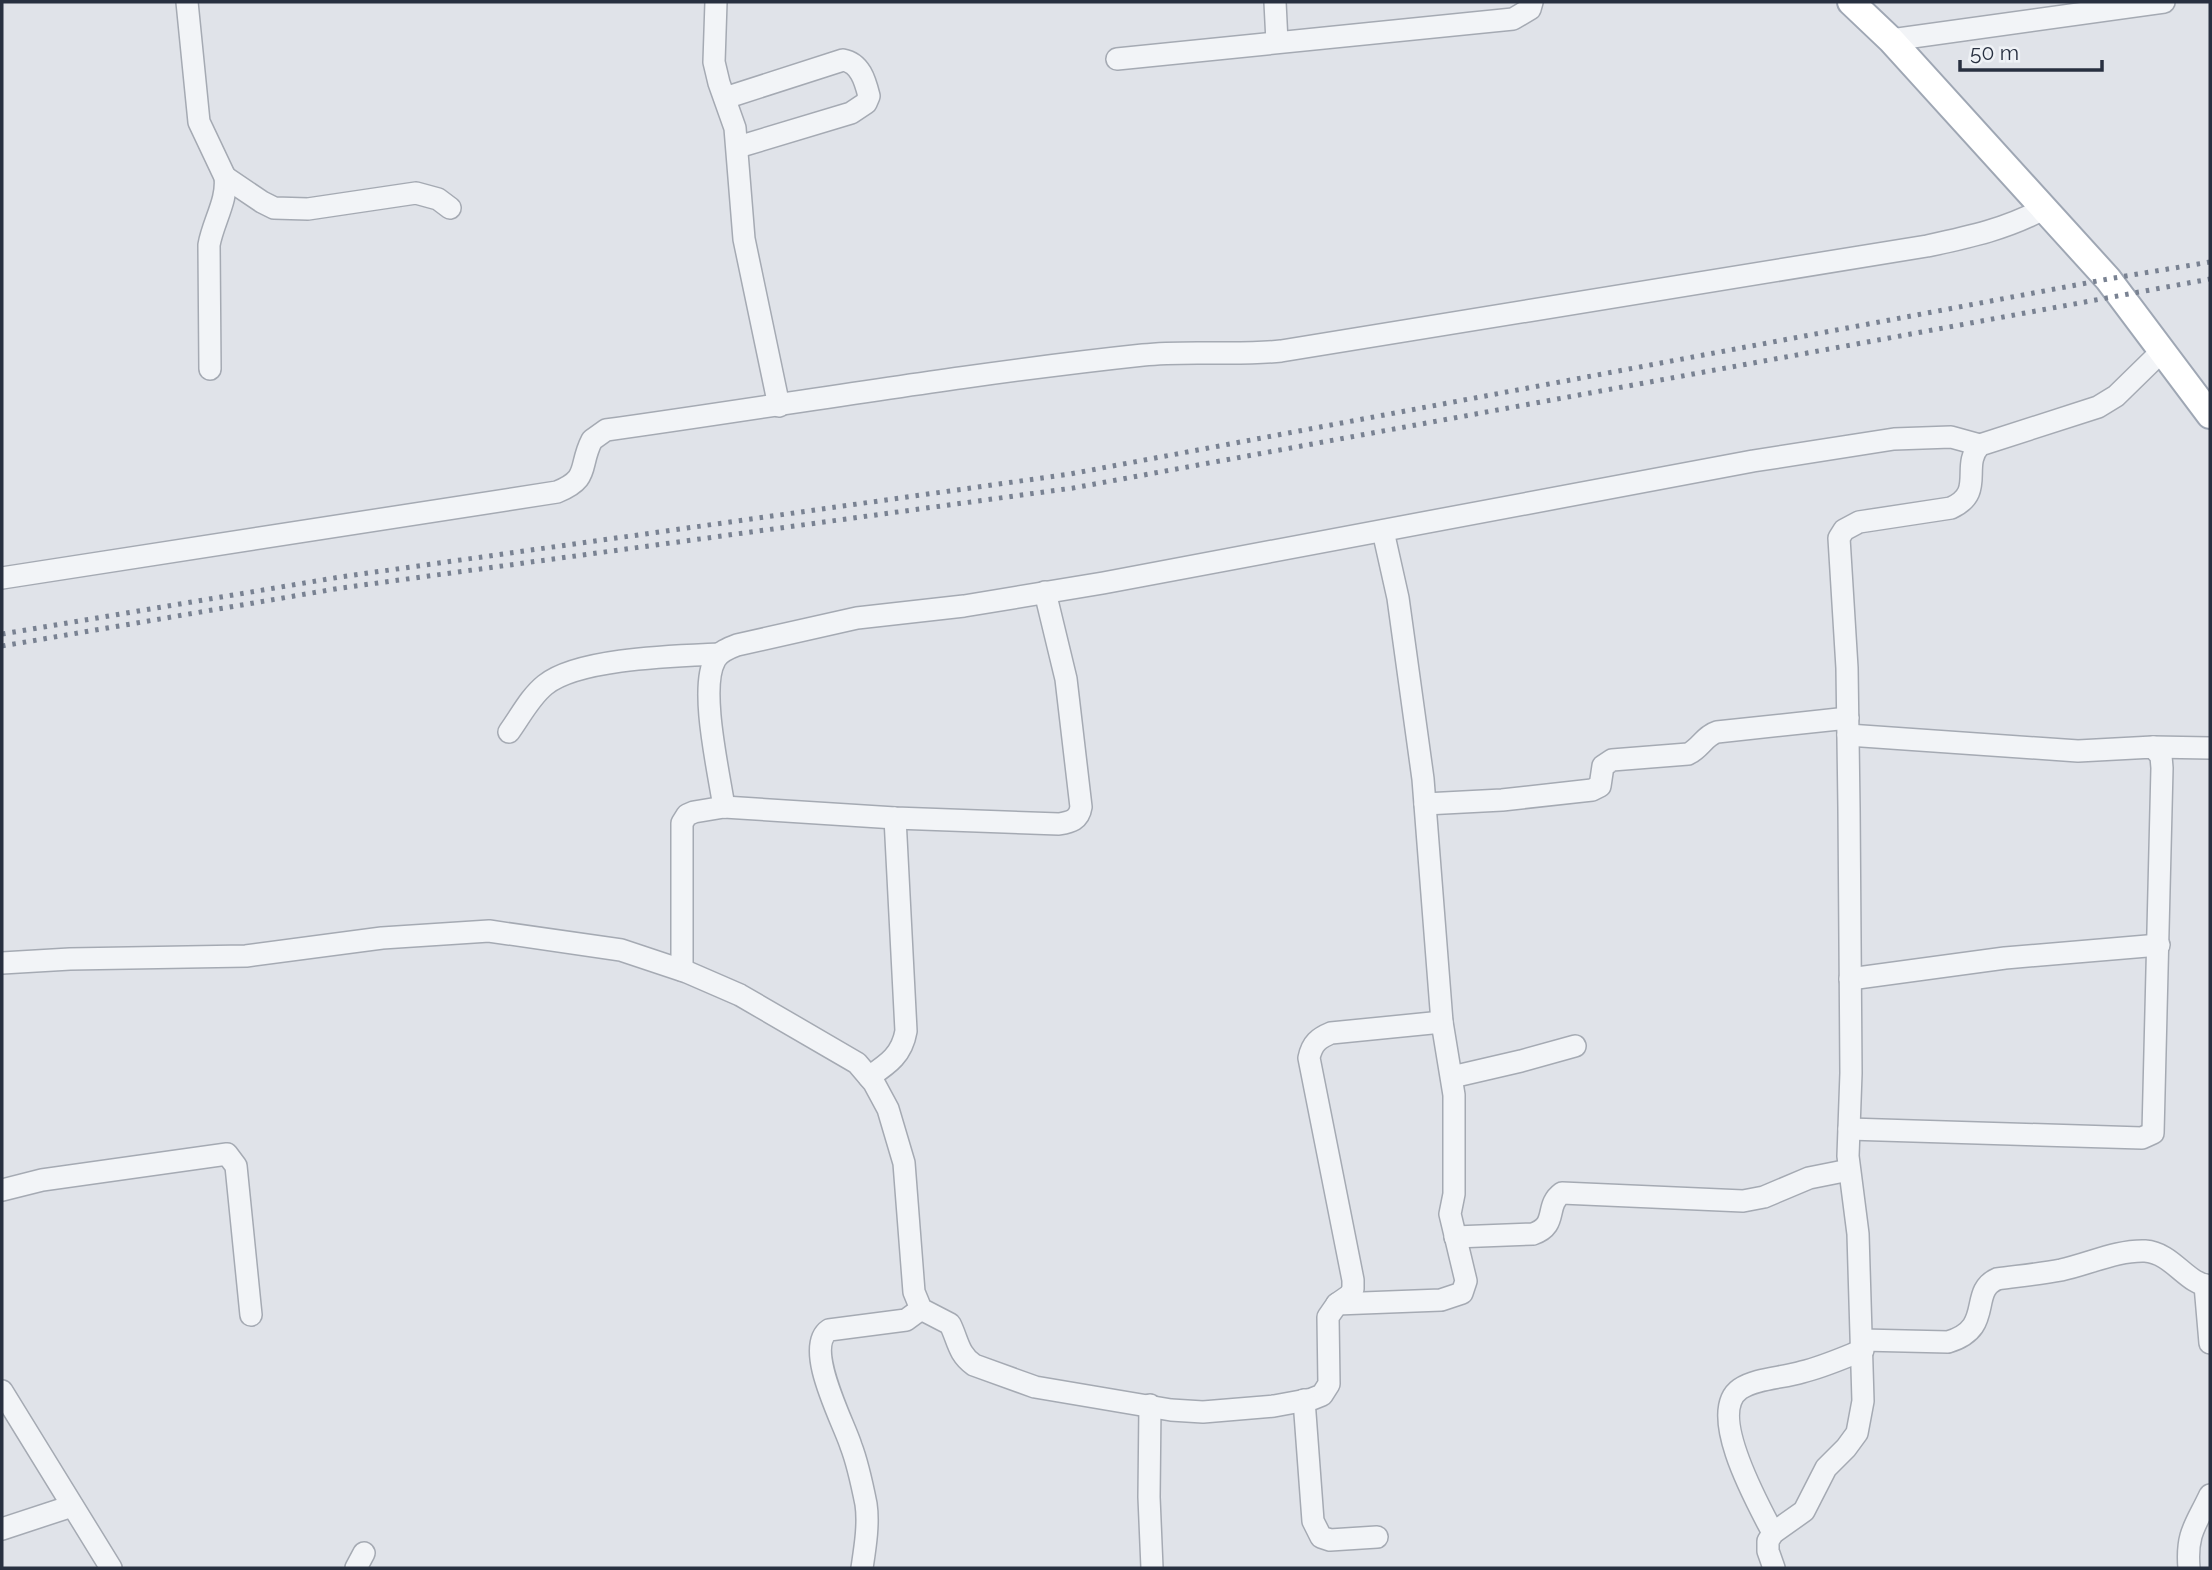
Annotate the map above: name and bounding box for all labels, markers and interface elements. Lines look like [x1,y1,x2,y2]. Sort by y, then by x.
scale bar [1960,28,2102,72]
text: 50 m [1970,40,2019,65]

